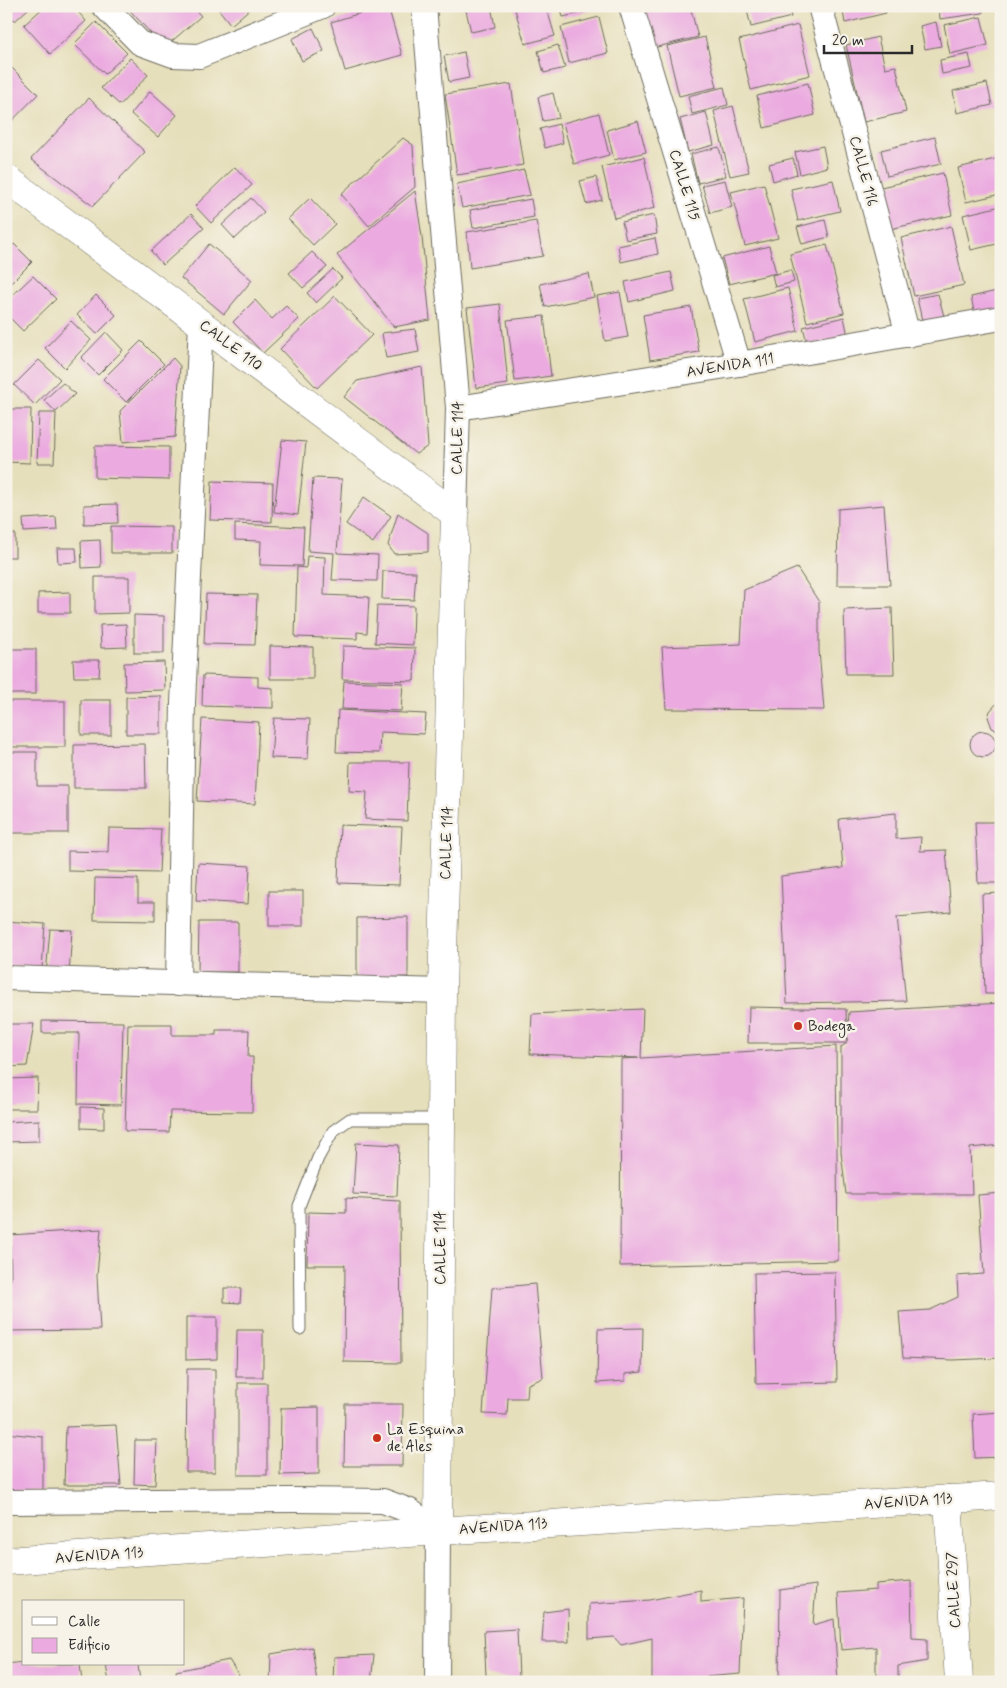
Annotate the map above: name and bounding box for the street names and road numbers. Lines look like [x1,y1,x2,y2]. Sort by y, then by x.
street label: CALLE 116 [844,134,882,209]
street label: CALLE 115 [664,147,704,223]
street label: CALLE 110 [195,316,266,376]
street label: AVENIDA 111 [685,349,775,383]
street label: CALLE 114 [447,401,469,475]
street label: CALLE 114 [436,806,458,880]
street label: CALLE 114 [431,1211,451,1285]
street label: AVENIDA 113 [863,1489,953,1515]
street label: AVENIDA 113 [458,1514,548,1540]
street label: AVENIDA 113 [54,1543,144,1569]
street label: CALLE 297 [942,1551,966,1629]

